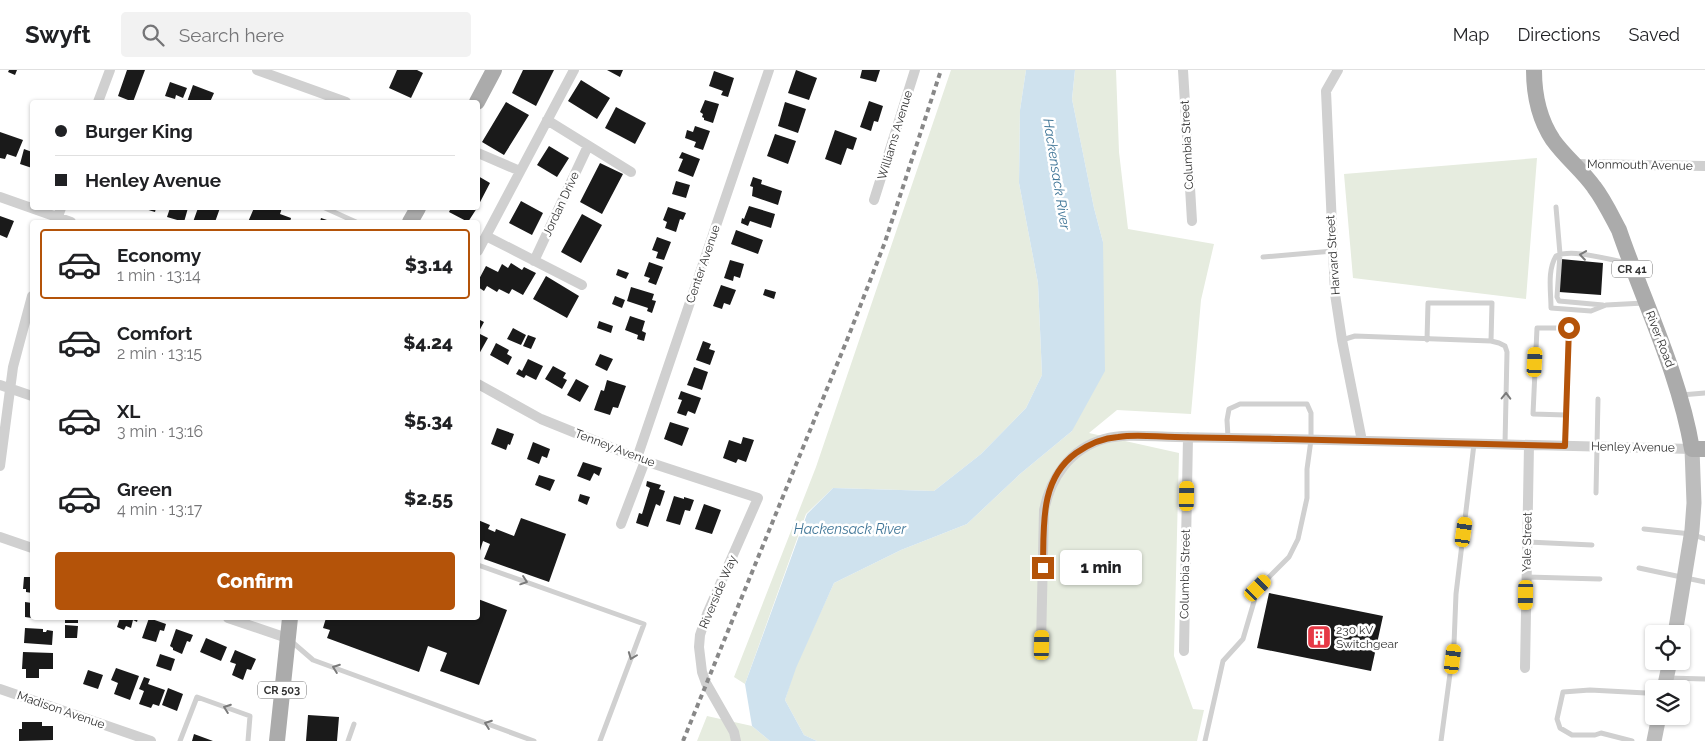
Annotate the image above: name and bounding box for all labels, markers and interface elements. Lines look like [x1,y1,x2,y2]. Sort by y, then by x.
search box [121,12,471,57]
text: Swyft [25,20,91,49]
icon: search [139,21,167,49]
text: Search here [179,24,284,46]
text: Map [1453,24,1489,45]
text: Directions [1517,24,1601,45]
text: Saved [1629,24,1680,45]
street label: Williams Avenue [875,89,915,181]
street label: Columbia Street [1178,100,1196,190]
water label: Hackensack River [1040,117,1074,232]
text: Burger King [85,120,193,142]
street label: Monmouth Avenue [1587,157,1693,173]
text: Henley Avenue [85,169,221,191]
street label: Jordan Drive [540,170,582,238]
street label: Harvard Street [1323,215,1343,295]
street label: Center Avenue [683,223,723,305]
icon: car [57,242,102,287]
text: Economy [117,244,201,266]
one-way arrow [1578,251,1587,261]
text: $3.14 [405,253,453,275]
road number: CR 41 [1612,260,1652,278]
text: 1 min · 13:14 [117,266,201,285]
street label: River Road [1643,309,1677,369]
route start [1558,317,1580,339]
icon: car [57,320,102,365]
text: Comfort [117,322,192,344]
text: $4.24 [403,331,453,353]
text: 2 min · 13:15 [117,344,202,363]
car [1526,347,1543,377]
one-way arrow [1501,391,1511,399]
icon: car [57,398,102,443]
text: XL [117,400,140,422]
text: $5.34 [404,409,453,431]
text: 3 min · 13:16 [117,422,203,441]
street label: Tenney Avenue [573,426,657,470]
street label: Henley Avenue [1591,439,1675,455]
icon: car [57,476,102,521]
text: Green [117,478,172,500]
car [1179,481,1194,511]
text: $2.55 [404,487,453,509]
text: 4 min · 13:17 [117,500,202,519]
street label: Yale Street [1519,512,1535,572]
car [1454,516,1473,548]
water label: Hackensack River [794,521,907,537]
street label: Columbia Street [1177,529,1193,619]
callout: 1 min [1060,550,1143,586]
button: Confirm [55,552,455,610]
street label: Riverside Way [696,553,740,631]
route end [1032,557,1054,579]
text: 1 min [1080,558,1122,577]
car [1242,572,1273,604]
one-way arrow [519,575,527,585]
car [1518,580,1533,610]
place label: 230 kV Switchgear [1336,623,1399,651]
building icon: 230 kV Switchgear [1306,624,1332,650]
map controls [1645,625,1690,725]
button: locate [1645,625,1690,670]
car [1034,630,1049,660]
car [1443,643,1462,675]
one-way arrow [628,652,638,660]
one-way arrow [332,664,340,674]
button: layers [1645,680,1690,725]
road number: CR 503 [258,682,306,698]
street label: Madison Avenue [15,688,107,732]
one-way arrow [224,704,232,714]
one-way arrow [484,720,493,730]

